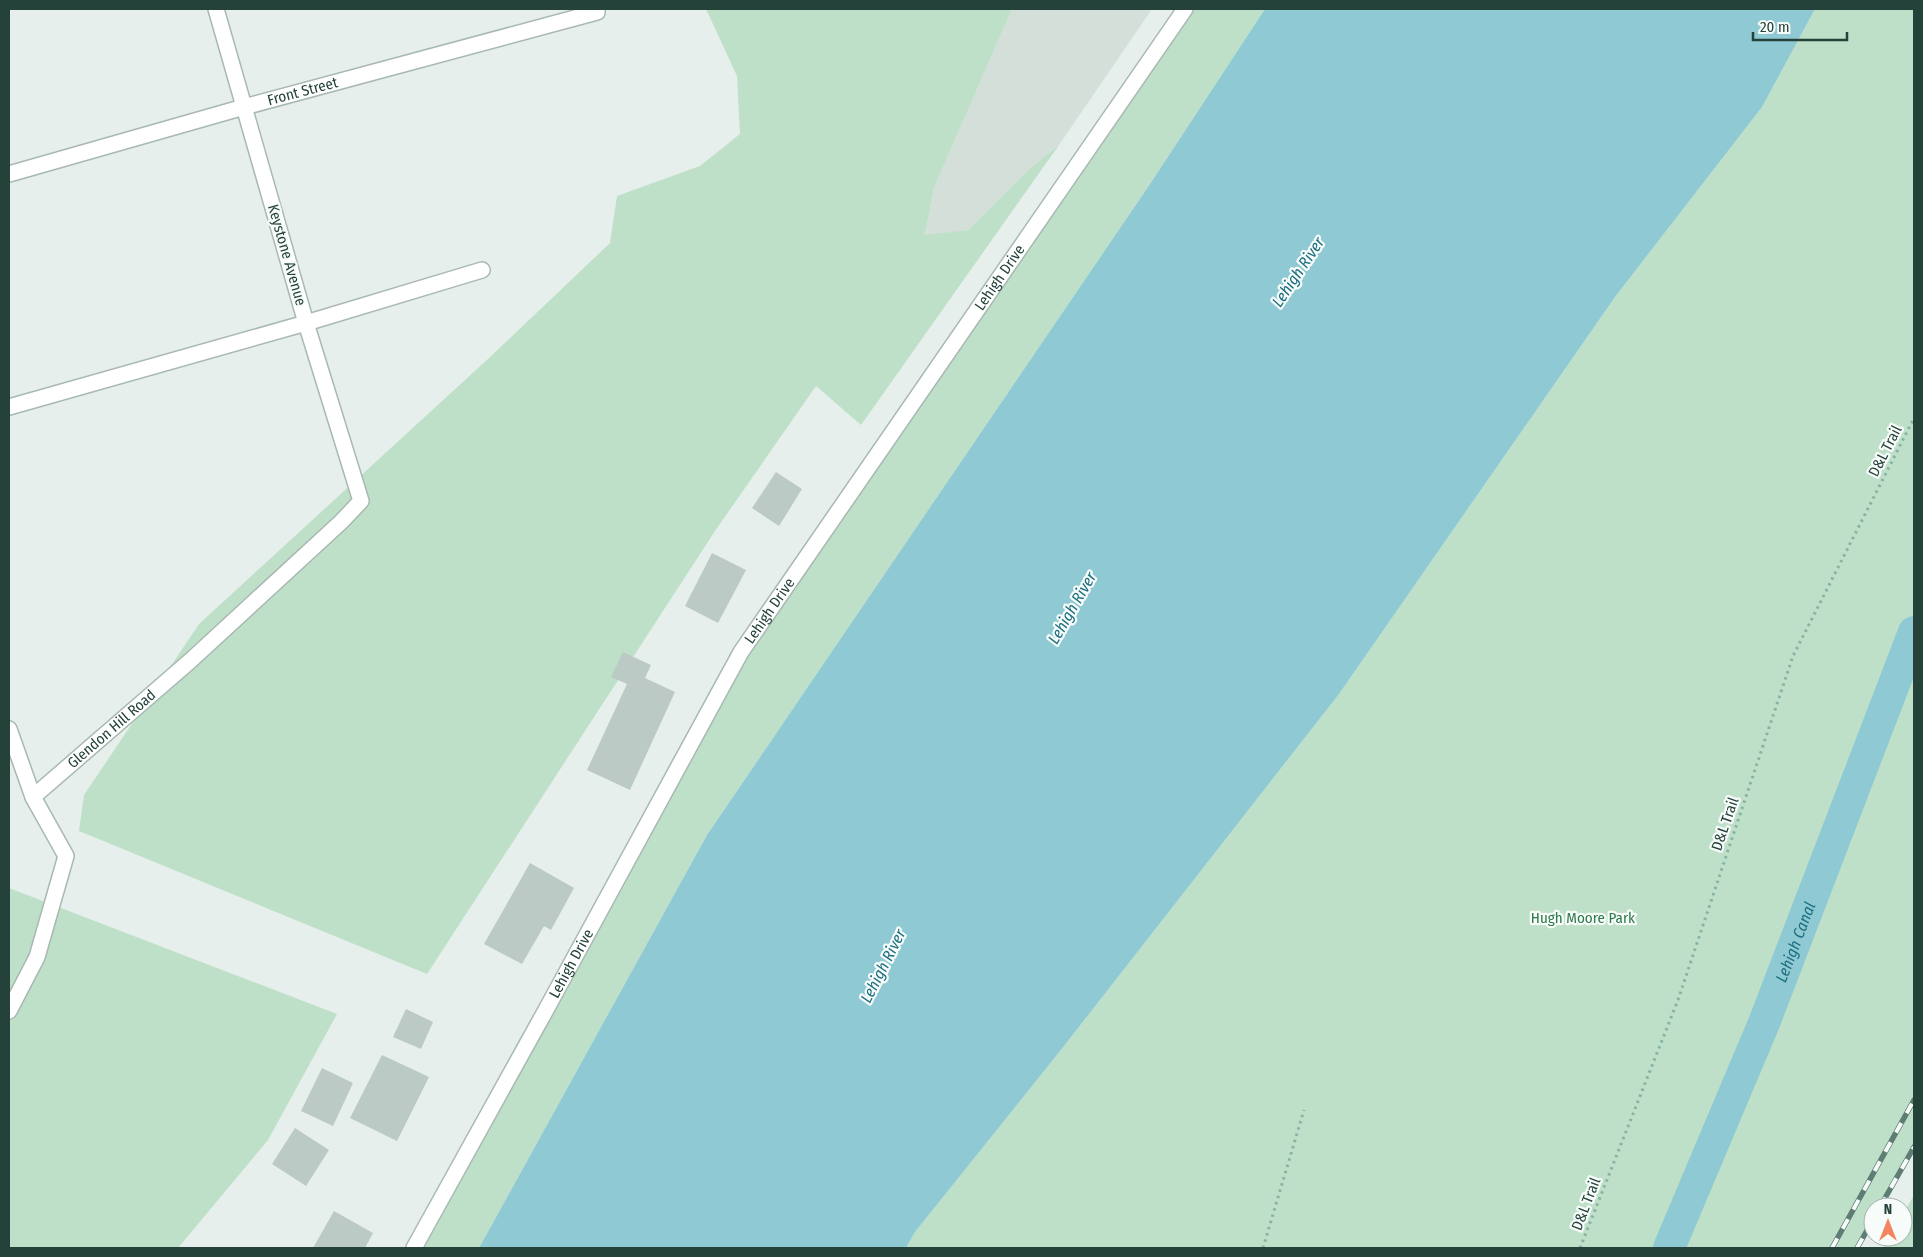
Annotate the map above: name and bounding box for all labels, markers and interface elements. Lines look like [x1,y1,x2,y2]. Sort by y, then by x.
scale bar [1753,10,1847,42]
text: 20 m [1760,18,1790,36]
street label: Front Street [265,73,340,109]
street label: Keystone Avenue [264,202,310,308]
water label: Lehigh River [1268,233,1328,310]
street label: Lehigh Drive [971,241,1029,314]
street label: D&L Trail [1864,422,1906,480]
water label: Lehigh River [1044,568,1100,647]
street label: Lehigh Drive [741,574,798,647]
street label: Glendon Hill Road [64,686,159,772]
street label: D&L Trail [1708,795,1743,853]
water label: Lehigh Canal [1771,899,1819,985]
park label: Hugh Moore Park [1531,909,1635,927]
street label: Lehigh Drive [545,926,597,1001]
water label: Lehigh River [856,926,910,1006]
street label: D&L Trail [1568,1175,1604,1233]
north arrow [1863,1197,1913,1247]
text: N [1884,1201,1892,1218]

